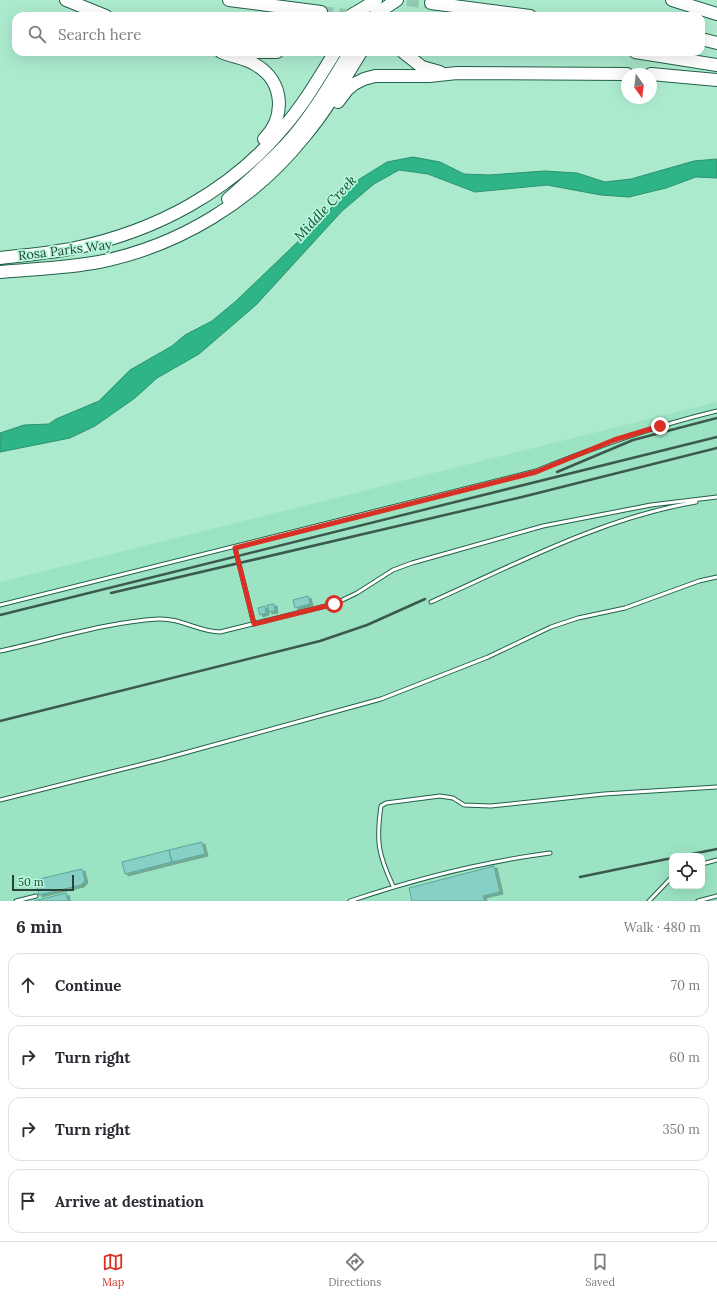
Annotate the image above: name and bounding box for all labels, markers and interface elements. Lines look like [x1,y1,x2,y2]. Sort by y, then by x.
search box [12,12,705,56]
icon: search [26,23,48,45]
text: Search here [58,25,141,44]
north arrow [621,68,657,104]
water label: Middle Creek [290,171,360,245]
street label: Rosa Parks Way [17,236,113,264]
route end [651,417,669,435]
route start [325,595,343,613]
map controls [669,853,705,889]
button: locate [669,853,705,889]
scale bar [12,873,74,892]
text: 50 m [18,875,44,889]
text: 6 min [16,916,62,938]
text: Walk · 480 m [624,919,701,936]
icon: ahead [17,974,39,996]
text: Continue [55,976,121,995]
text: 70 m [671,977,700,994]
icon: right [17,1046,39,1068]
text: Turn right [55,1048,131,1067]
text: 60 m [669,1049,700,1066]
icon: right [17,1118,39,1140]
text: Turn right [55,1120,131,1139]
text: 350 m [663,1121,700,1138]
icon: arrive [17,1190,39,1212]
text: Arrive at destination [55,1192,204,1211]
tab: Map [102,1251,124,1289]
tab: Directions [328,1251,381,1289]
tab: Saved [585,1251,615,1289]

